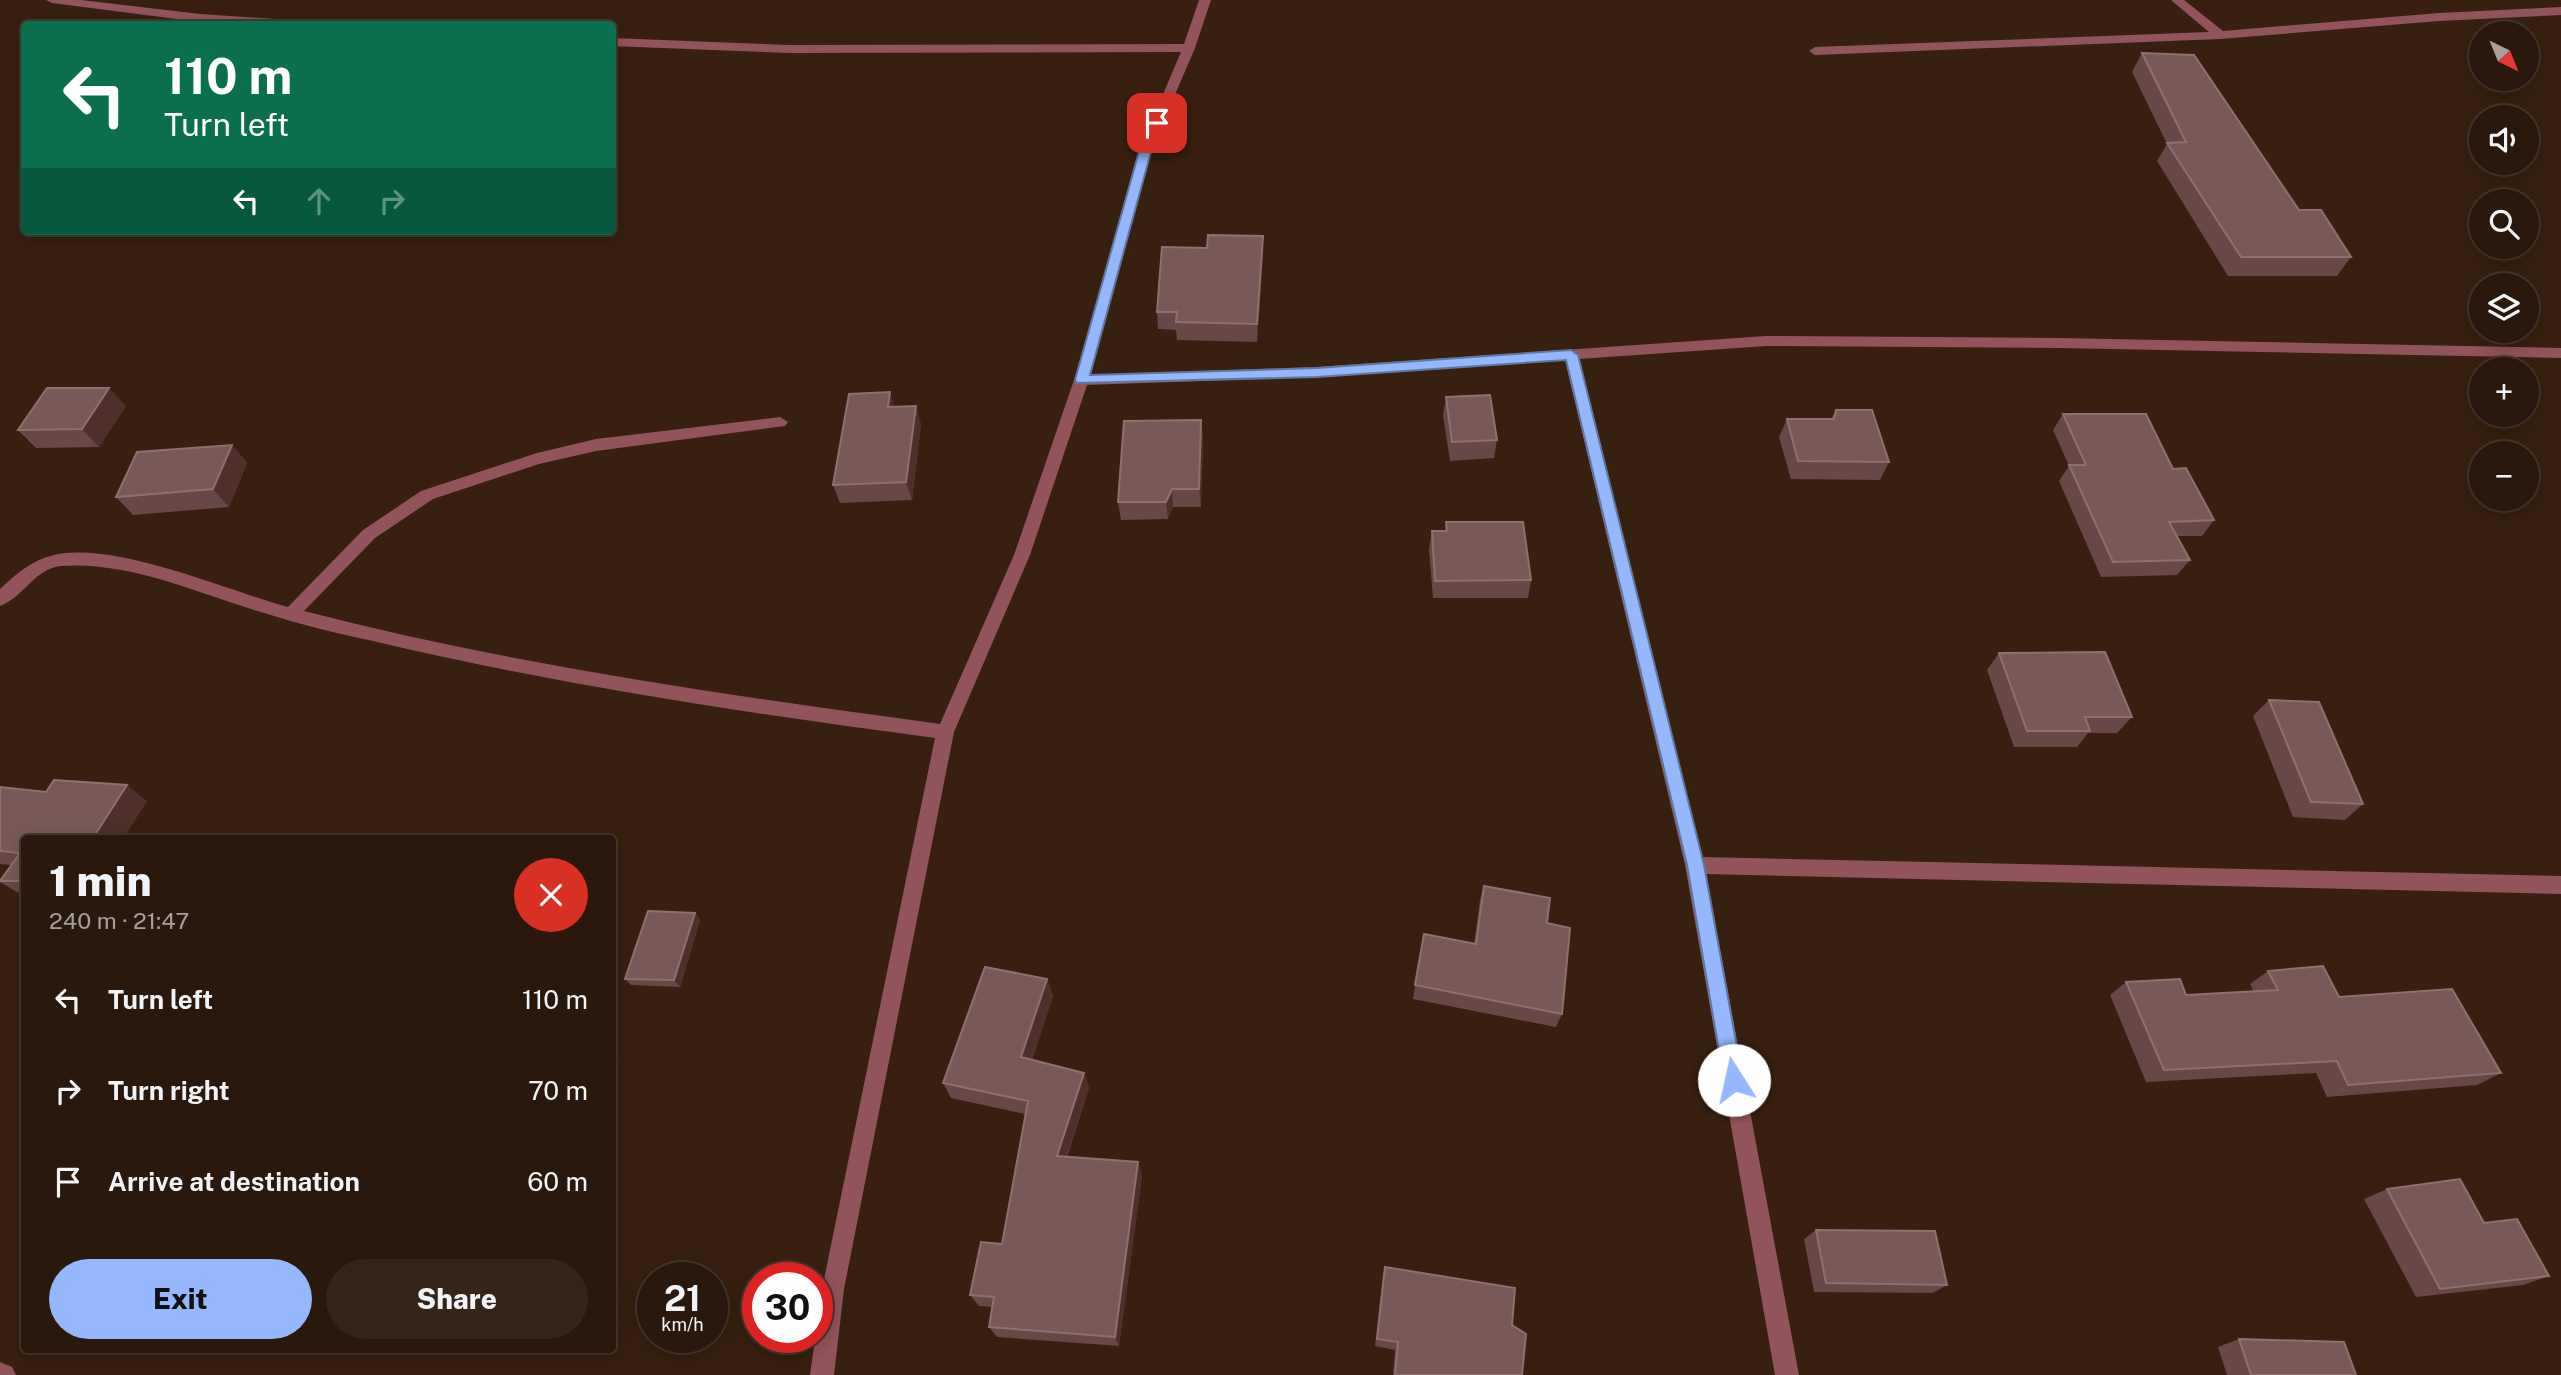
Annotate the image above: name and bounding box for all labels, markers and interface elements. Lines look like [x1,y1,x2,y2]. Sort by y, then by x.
north arrow [2469,21,2539,91]
map controls [2469,21,2539,511]
text: 110 m [164,47,292,105]
icon: left [49,49,140,140]
pin [1127,93,1187,153]
icon: arrive [1138,104,1176,142]
button: sound [2469,105,2539,175]
text: Turn left [164,106,289,143]
icon: left [227,182,265,220]
icon: ahead [300,182,338,220]
icon: right [373,182,411,220]
button: search [2469,189,2539,259]
button: layers [2469,273,2539,343]
button: + [2469,357,2539,427]
button: − [2469,441,2539,511]
text: 1 min [49,856,152,905]
button: close [514,858,588,932]
text: 240 m · 21:47 [49,907,189,934]
icon: left [49,981,87,1019]
text: Turn left [108,984,213,1015]
text: 110 m [522,984,588,1015]
position arrow [1697,1043,1771,1117]
icon: right [49,1072,87,1110]
text: Turn right [108,1075,230,1106]
text: 70 m [528,1075,588,1106]
icon: arrive [49,1163,87,1201]
text: Arrive at destination [108,1166,360,1197]
text: 60 m [527,1166,588,1197]
button: Exit [49,1259,312,1339]
button: Share [326,1259,588,1339]
speed limit sign: 30 [742,1262,833,1353]
text: 21 [664,1278,701,1319]
text: km/h [661,1314,704,1335]

